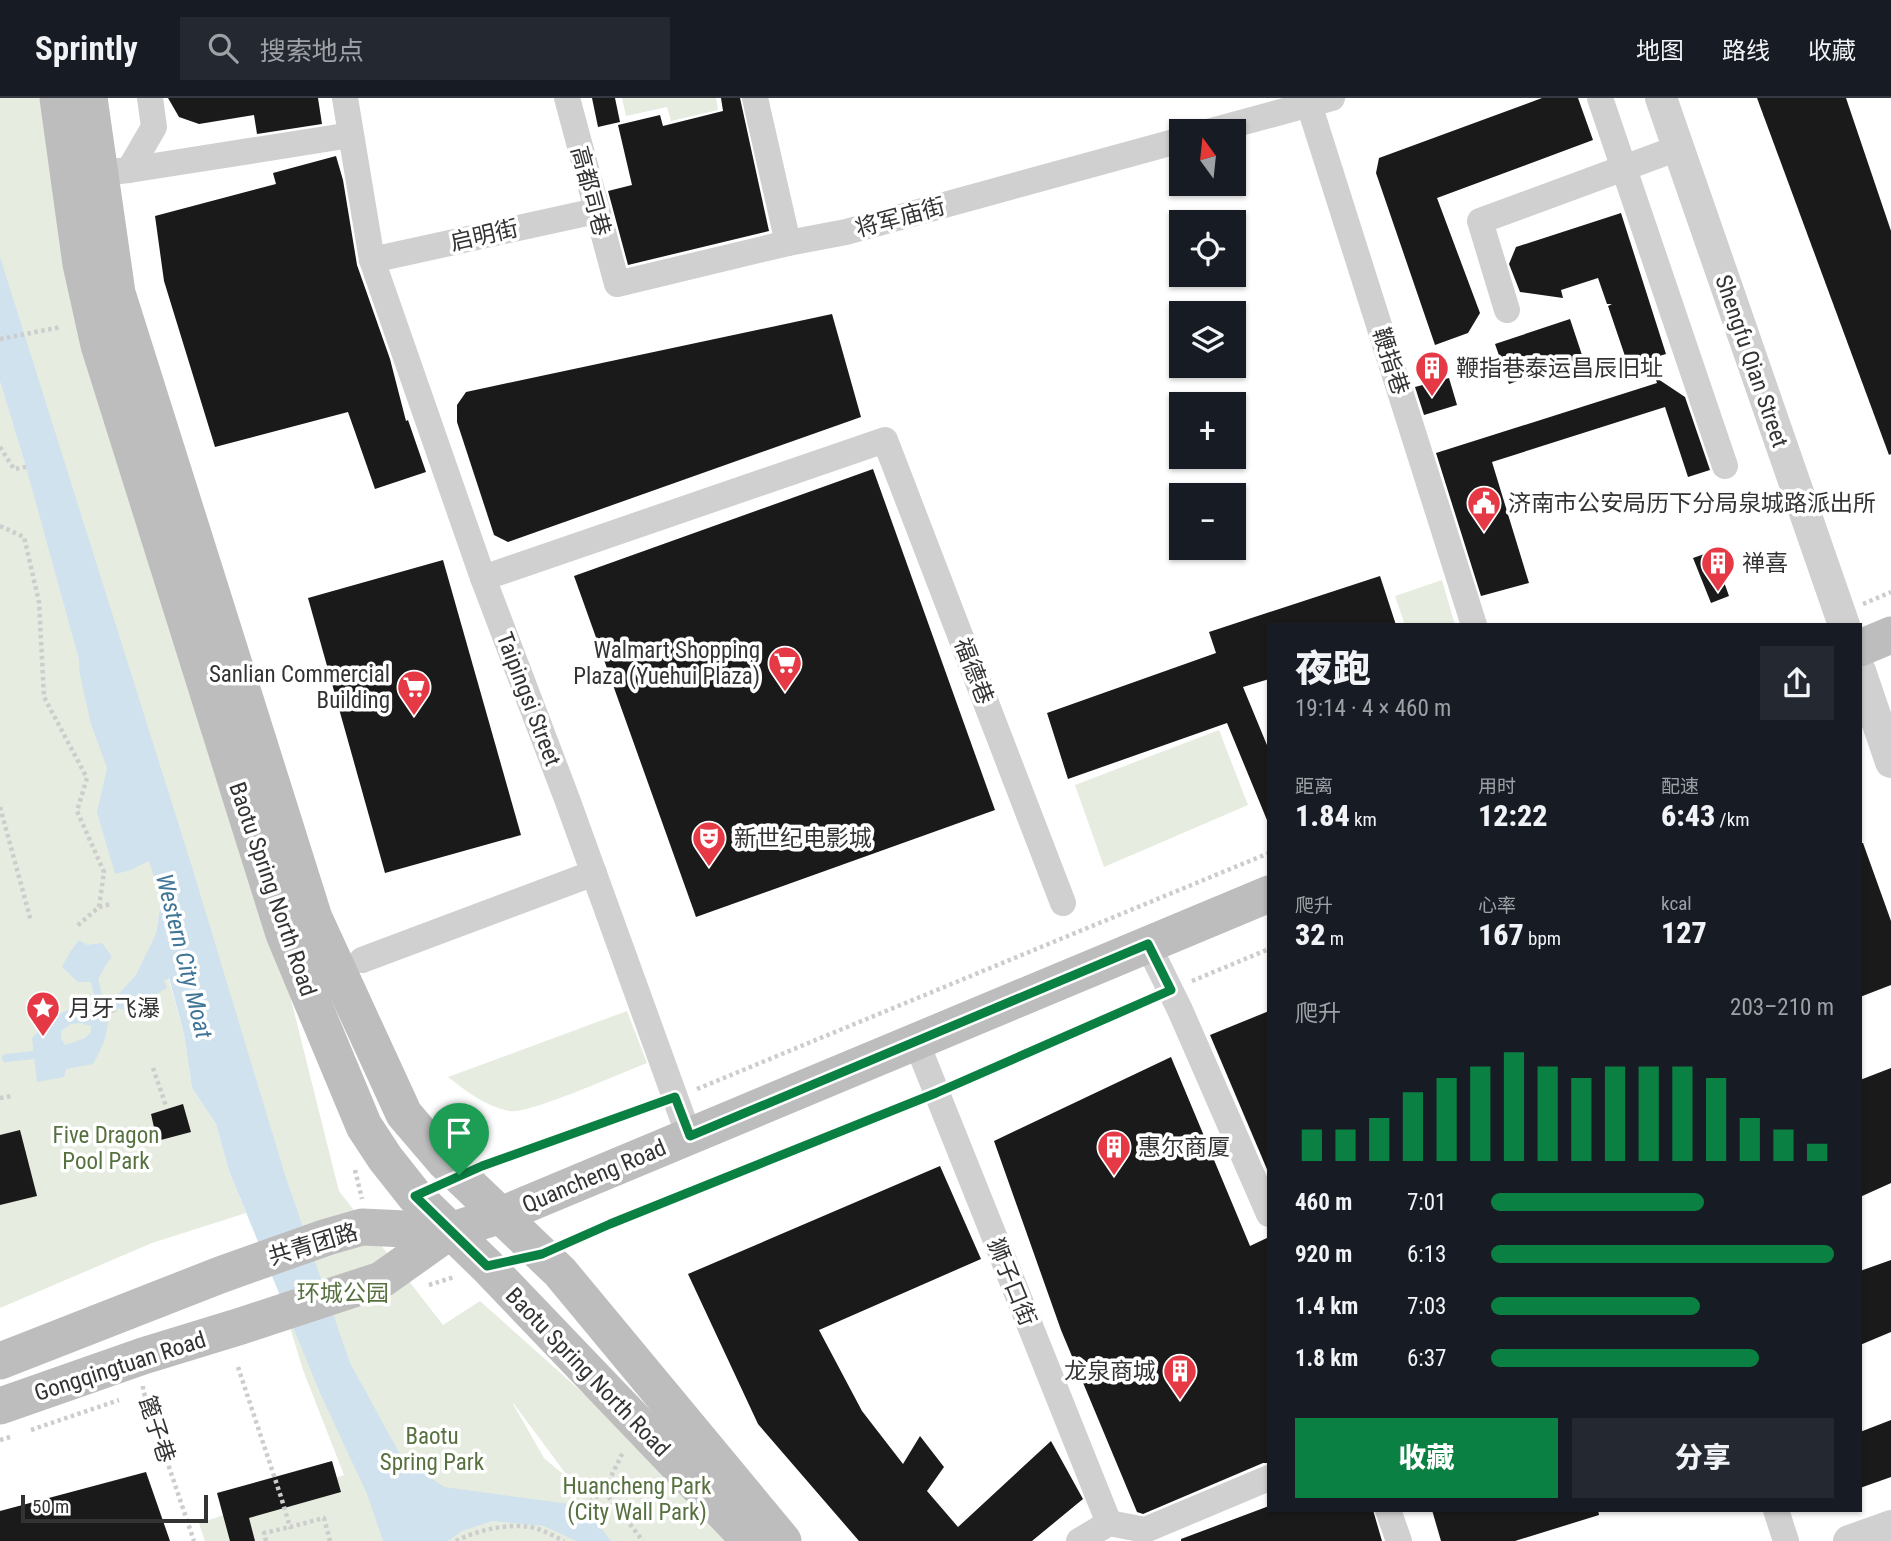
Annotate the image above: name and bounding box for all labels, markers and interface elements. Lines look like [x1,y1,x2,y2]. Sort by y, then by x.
search box [180,17,670,80]
text: Sprintly [35,29,138,68]
icon: search [204,29,242,67]
text: 搜索地点 [260,36,364,66]
text: 地图 [1636,37,1684,65]
text: 路线 [1722,37,1770,65]
text: 收藏 [1808,37,1856,65]
north arrow [1169,119,1246,196]
map controls [1169,119,1246,560]
street label: 高都司巷 [566,143,615,239]
street label: 将军庙街 [852,193,948,242]
button: locate [1169,210,1246,287]
street label: 启明街 [447,215,521,256]
street label: Shengfu Qian Street [1709,271,1794,451]
button: layers [1169,301,1246,378]
street label: 鞭指巷 [1367,324,1414,398]
building icon: 鞭指巷泰运昌辰旧址 [1413,349,1451,398]
place label: 鞭指巷泰运昌辰旧址 [1456,355,1663,382]
button: + [1169,392,1246,469]
button: − [1169,483,1246,560]
public building icon: 济南市公安局历下分局泉城路派出所 [1465,484,1503,533]
place label: 济南市公安局历下分局泉城路派出所 [1508,490,1876,517]
building icon: 禅喜 [1699,544,1737,593]
place label: 禅喜 [1742,550,1788,577]
street label: Taipingsi Street [491,629,566,770]
street label: 福德巷 [949,634,999,708]
place label: Walmart Shopping Plaza (Yuehui Plaza) [573,637,760,690]
supermarket icon: Walmart Shopping Plaza (Yuehui Plaza) [766,644,804,693]
button: share [1760,646,1834,720]
text: 夜跑 [1295,647,1371,691]
place label: Sanlian Commercial Building [209,661,390,714]
supermarket icon: Sanlian Commercial Building [395,668,433,717]
text: 19:14 · 4 × 460 m [1295,695,1451,722]
text: 距离 [1295,775,1333,798]
text: 用时 [1478,775,1516,798]
text: 配速 [1661,775,1699,798]
street label: Baotu Spring North Road [223,779,322,1000]
text: 1.84 [1295,798,1350,833]
text: 12:22 [1478,798,1547,833]
text: 6:43 [1661,798,1715,833]
text: km [1350,808,1377,831]
text: /km [1715,808,1750,831]
theatre icon: 新世纪电影城 [690,819,728,868]
place label: 新世纪电影城 [734,825,872,852]
water label: Western City Moat [150,871,218,1041]
text: kcal [1661,892,1692,915]
text: 爬升 [1295,894,1333,917]
text: 心率 [1478,894,1516,917]
text: 127 [1661,915,1707,950]
text: 32 [1295,917,1326,952]
text: 167 [1478,917,1524,952]
text: m [1326,927,1344,950]
text: bpm [1524,927,1561,950]
place icon: 月牙飞瀑 [24,989,62,1038]
text: 203–210 m [1730,994,1834,1021]
place label: 月牙飞瀑 [68,995,160,1022]
text: 爬升 [1295,1000,1341,1027]
pin [429,1103,489,1175]
icon: arrive [440,1114,478,1152]
park label: Five Dragon Pool Park [53,1122,159,1175]
building icon: 惠尔商厦 [1095,1128,1133,1177]
street label: Quancheng Road [518,1134,670,1219]
place label: 惠尔商厦 [1138,1134,1230,1161]
text: 460 m [1295,1189,1352,1216]
text: 7:01 [1407,1189,1446,1216]
street label: 共青团路 [265,1218,361,1271]
street label: 狮子口街 [982,1234,1041,1330]
text: 920 m [1295,1241,1352,1268]
text: 6:13 [1407,1241,1446,1268]
park label: 环城公园 [297,1280,389,1307]
street label: Baotu Spring North Road [500,1282,675,1462]
text: 1.4 km [1295,1293,1358,1320]
text: 7:03 [1407,1293,1446,1320]
street label: Gongqingtuan Road [31,1326,209,1407]
text: 1.8 km [1295,1345,1358,1372]
text: 6:37 [1407,1345,1446,1372]
building icon: 龙泉商城 [1161,1352,1199,1401]
place label: 龙泉商城 [1064,1358,1156,1385]
street label: 篦子巷 [133,1392,180,1466]
button: 收藏 [1295,1418,1558,1498]
button: 分享 [1572,1418,1834,1498]
park label: Baotu Spring Park [380,1423,485,1476]
park label: Huancheng Park (City Wall Park) [563,1473,712,1526]
scale bar [21,1492,208,1524]
text: 50 m [32,1495,69,1518]

